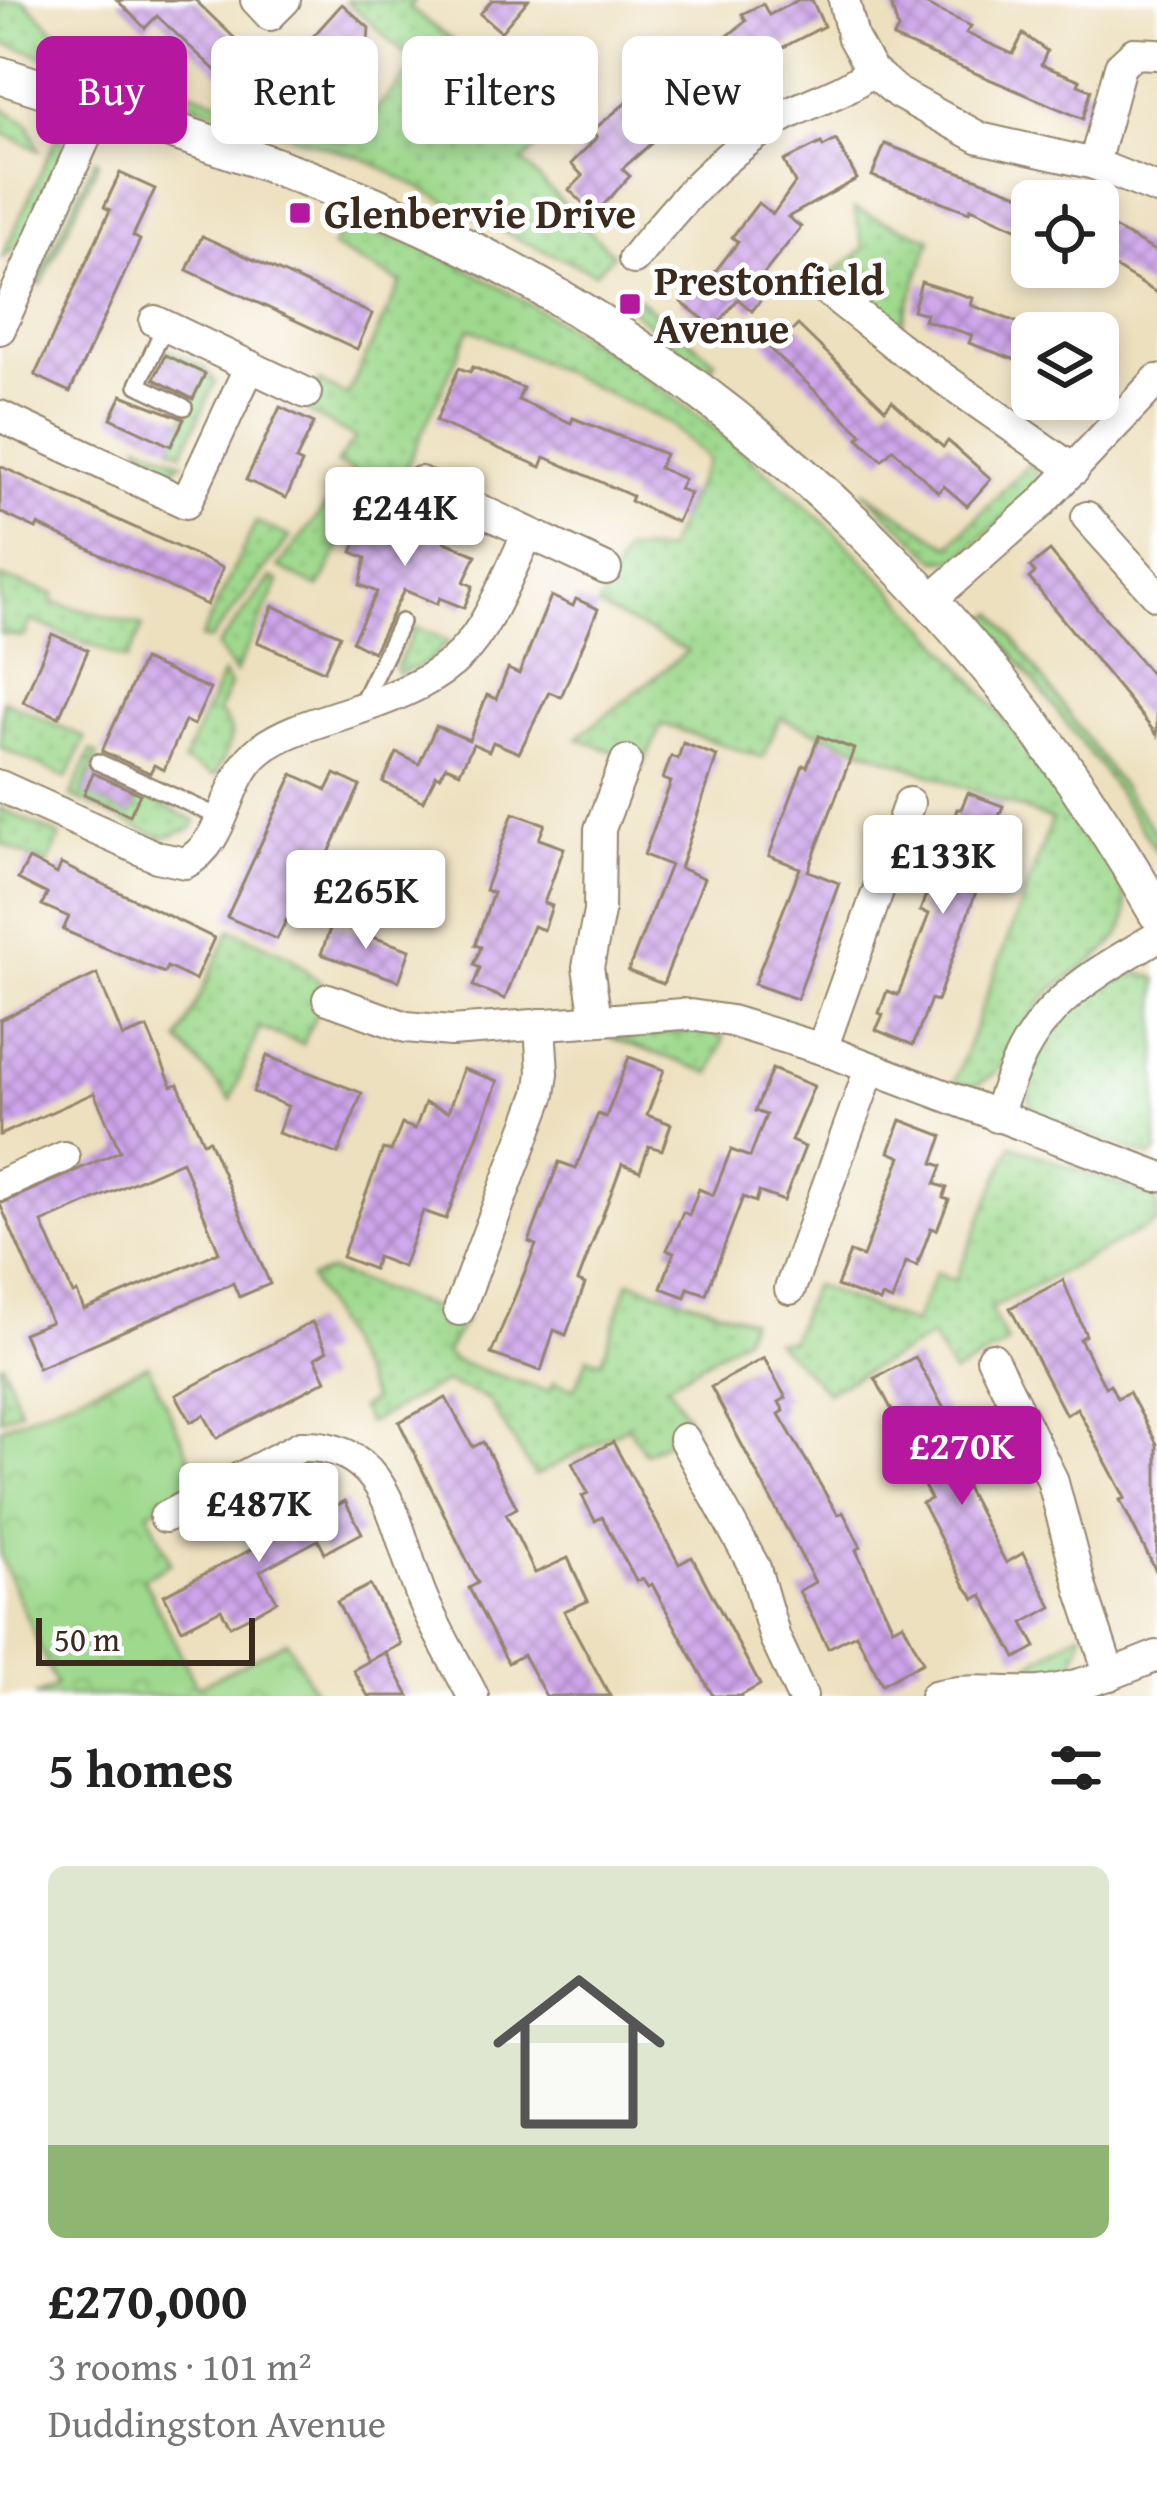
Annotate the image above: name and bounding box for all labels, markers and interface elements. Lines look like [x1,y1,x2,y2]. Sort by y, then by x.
chip: Buy [36,36,187,144]
chip: Rent [211,36,378,144]
chip: Filters [402,36,598,144]
chip: New [622,36,783,144]
map controls [1011,180,1119,420]
button: locate [1011,180,1119,288]
place label: Glenbervie Drive [324,182,636,243]
marker: Glenbervie Drive [287,200,313,226]
place label: Prestonfield Avenue [654,249,885,358]
marker: Prestonfield Avenue [617,291,643,317]
button: layers [1011,312,1119,420]
pin: £244K [321,467,489,569]
text: £244K [352,477,458,534]
pin: £133K [859,815,1027,917]
text: £133K [890,825,996,882]
pin: £265K [282,850,450,952]
text: £265K [313,860,419,917]
pin: £270K [878,1406,1046,1508]
text: £270K [909,1416,1015,1473]
pin: £487K [175,1463,343,1565]
text: £487K [206,1473,312,1530]
scale bar [36,1612,255,1665]
text: 50 m [54,1615,120,1663]
text: 5 homes [48,1731,234,1806]
icon: filters [1043,1735,1109,1801]
icon: home [471,1944,687,2160]
text: £270,000 [48,2262,247,2337]
text: 3 rooms · 101 m² [48,2337,312,2394]
text: Duddingston Avenue [48,2394,386,2451]

